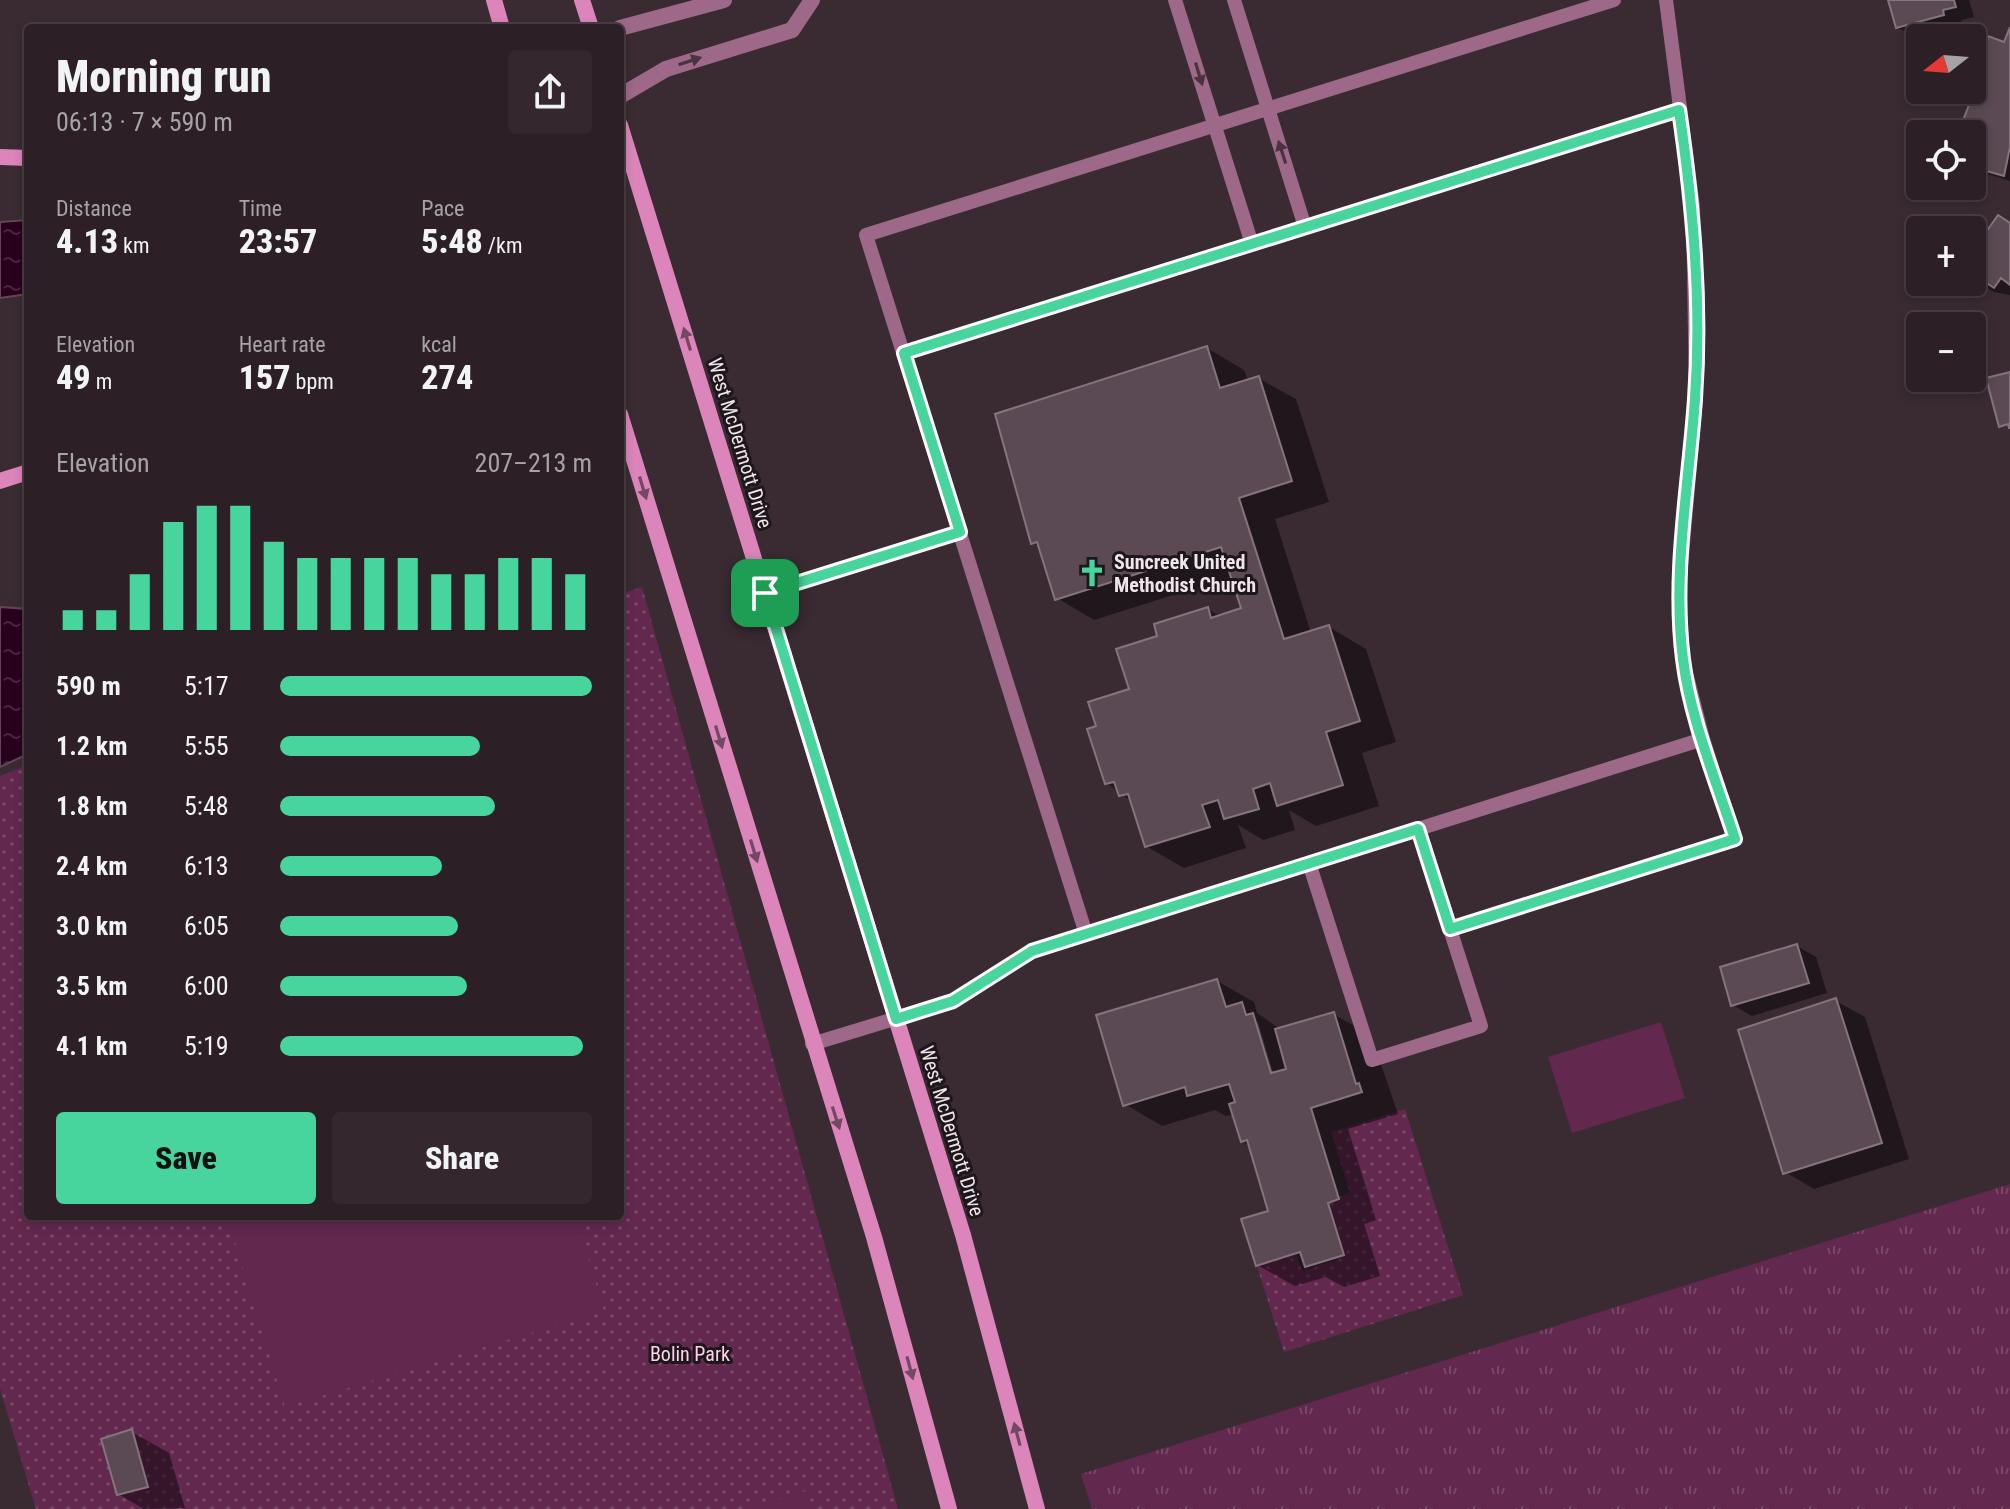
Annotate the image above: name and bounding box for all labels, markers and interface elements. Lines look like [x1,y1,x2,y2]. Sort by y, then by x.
north arrow [1906,24,1986,104]
map controls [1906,24,1986,392]
button: share [508,50,592,134]
text: Morning run [56,51,272,103]
one-way arrow [678,54,702,67]
one-way arrow [1193,63,1206,87]
text: 06:13 · 7 × 590 m [56,107,233,137]
button: locate [1906,120,1986,200]
one-way arrow [1275,140,1287,164]
text: Distance [56,196,132,221]
text: Time [239,196,282,221]
text: Pace [421,196,464,221]
button: + [1906,216,1986,296]
text: 4.13 [56,221,118,261]
text: 23:57 [239,221,317,261]
text: 5:48 [421,221,483,261]
text: km [118,233,149,258]
text: /km [483,233,522,258]
button: − [1906,312,1986,392]
one-way arrow [680,326,693,350]
text: Elevation [56,332,135,357]
text: Heart rate [239,332,326,357]
text: kcal [421,332,457,357]
street label: West McDermott Drive [703,355,777,531]
text: 49 [56,357,91,397]
text: 157 [239,357,291,397]
text: 274 [421,357,473,397]
text: m [91,369,112,394]
text: bpm [291,369,334,394]
text: Elevation [56,448,150,478]
text: 207–213 m [475,448,592,478]
one-way arrow [637,477,650,501]
place label: Suncreek United Methodist Church [1114,550,1256,597]
church icon: Suncreek United Methodist Church [1077,558,1107,588]
pin [731,559,799,627]
icon: arrive [743,571,787,615]
text: 590 m [56,671,121,701]
text: 5:17 [184,671,229,701]
one-way arrow [713,725,726,749]
text: 1.2 km [56,731,128,761]
text: 5:55 [184,731,229,761]
text: 1.8 km [56,791,128,821]
text: 5:48 [184,791,229,821]
one-way arrow [748,839,761,863]
text: 2.4 km [56,851,128,881]
text: 6:13 [184,851,229,881]
text: 3.0 km [56,911,128,941]
text: 6:05 [184,911,229,941]
text: 3.5 km [56,971,128,1001]
text: 6:00 [184,971,229,1001]
text: 4.1 km [56,1031,128,1061]
text: 5:19 [184,1031,229,1061]
street label: West McDermott Drive [915,1043,989,1219]
one-way arrow [830,1107,843,1131]
button: Save [56,1112,316,1204]
button: Share [332,1112,592,1204]
park label: Bolin Park [650,1342,730,1366]
one-way arrow [904,1356,917,1380]
one-way arrow [1010,1421,1023,1445]

